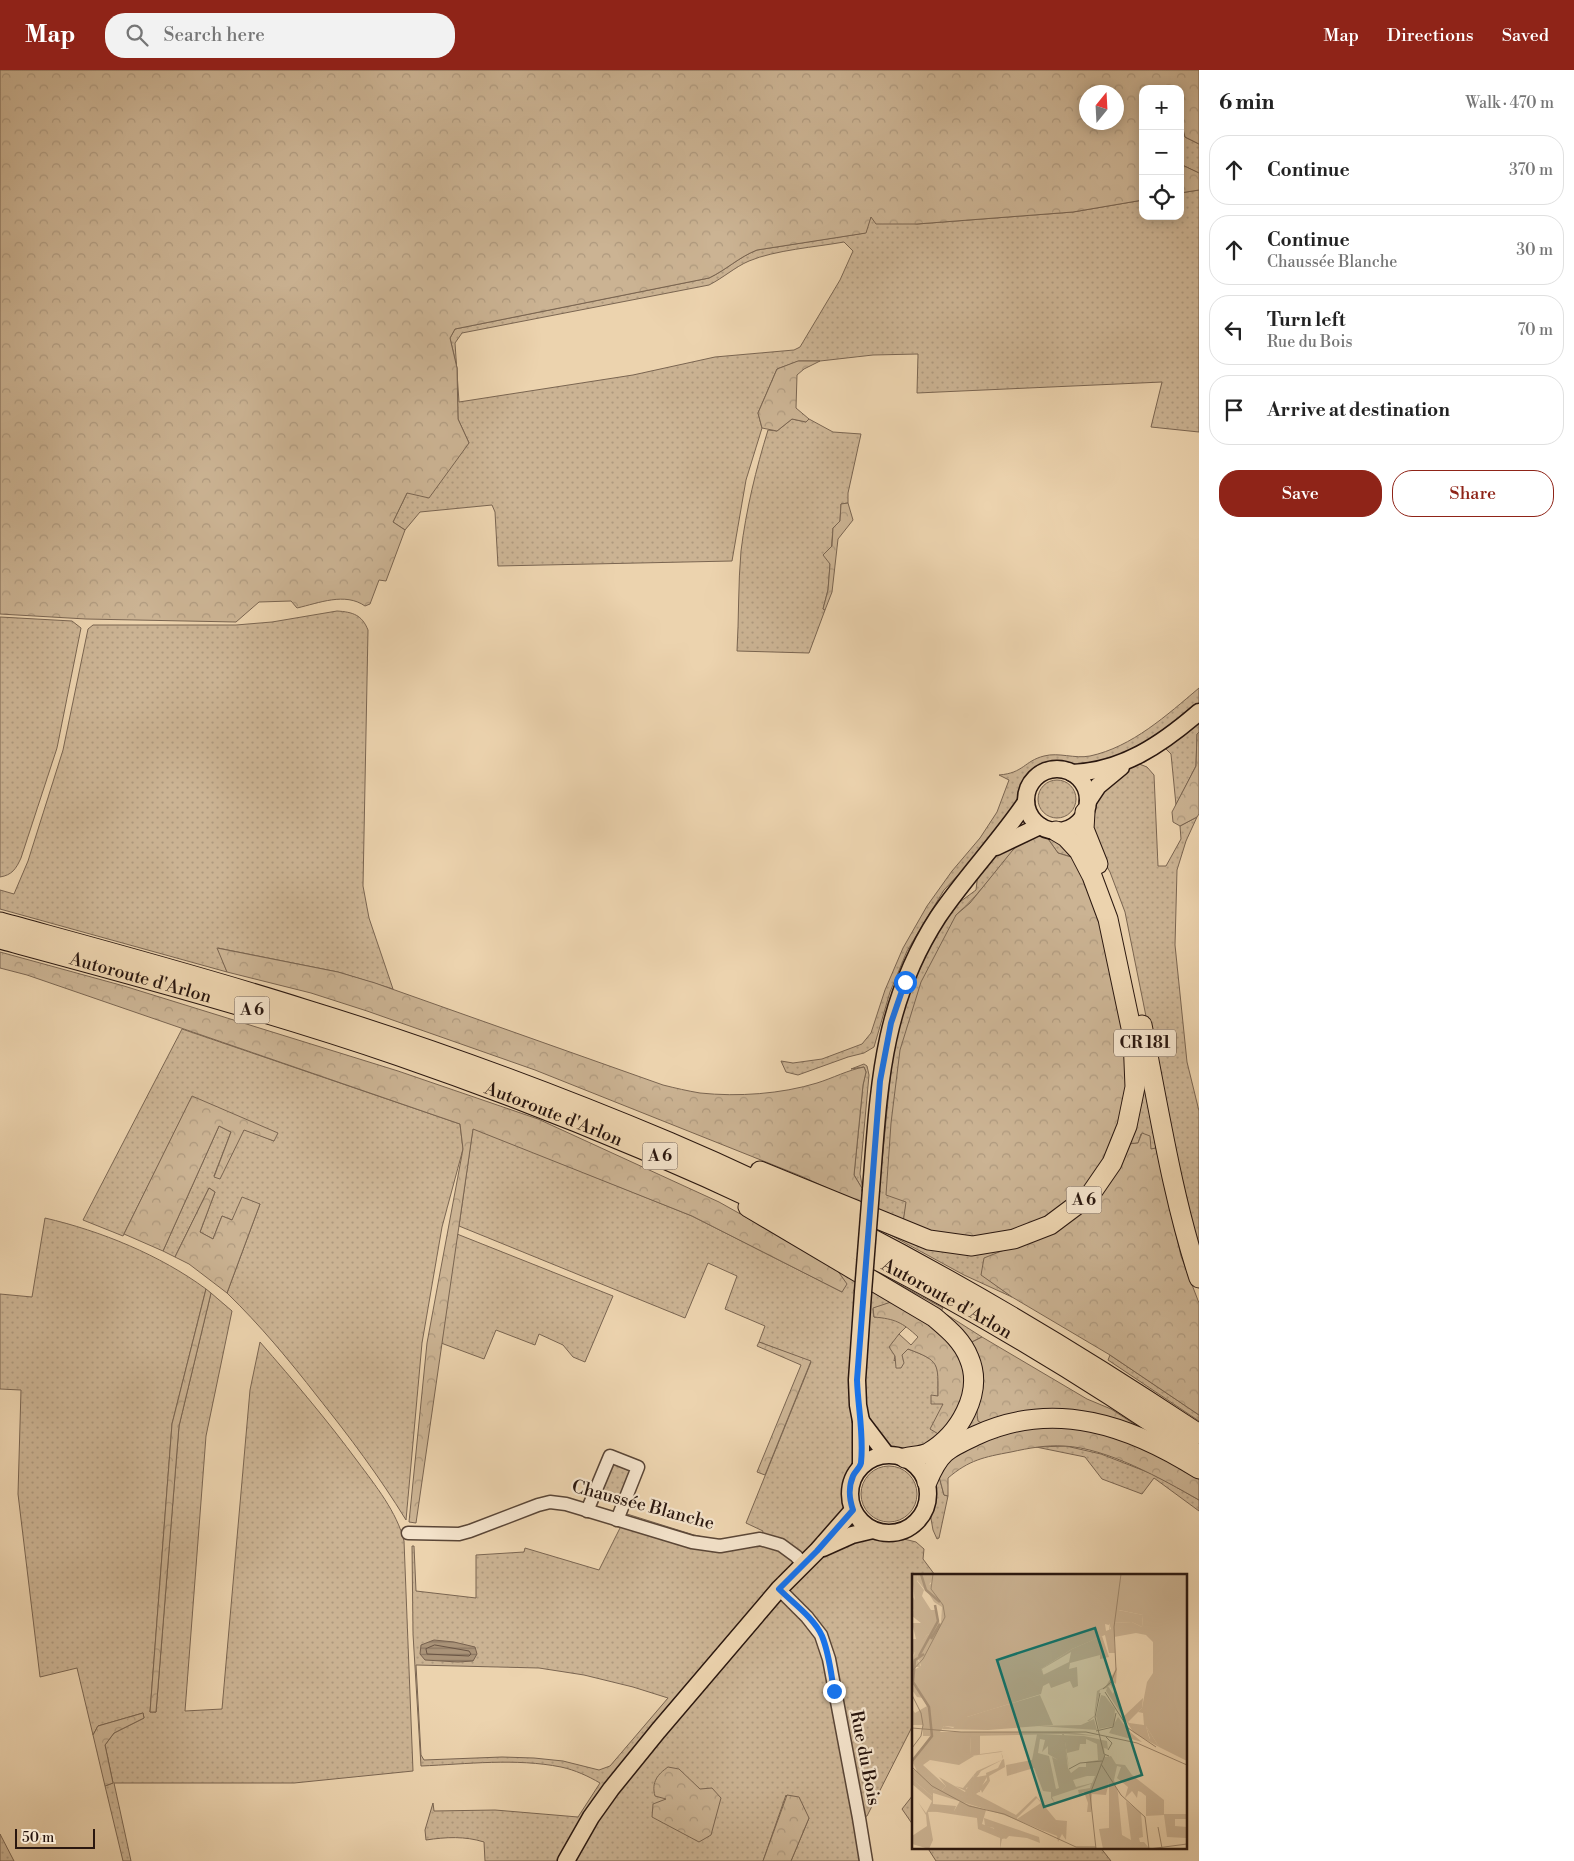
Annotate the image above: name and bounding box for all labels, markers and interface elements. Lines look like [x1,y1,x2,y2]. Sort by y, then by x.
search box [105,13,455,58]
text: Map [25,20,75,50]
icon: search [123,21,151,49]
text: Search here [163,23,265,47]
text: Map [1323,24,1359,47]
text: Directions [1387,24,1474,47]
text: Saved [1502,24,1549,47]
north arrow [1079,85,1124,130]
map controls [1139,85,1184,220]
button: + [1139,85,1184,130]
text: 6 min [1219,90,1274,116]
text: Walk · 470 m [1466,93,1554,113]
button: − [1139,130,1184,175]
icon: ahead [1220,156,1248,184]
text: Continue [1267,158,1350,182]
text: 370 m [1509,160,1553,180]
button: locate [1139,175,1184,220]
text: Continue [1267,228,1350,252]
icon: ahead [1220,236,1248,264]
text: 30 m [1516,240,1553,260]
text: Chaussée Blanche [1267,252,1397,272]
text: Turn left [1267,308,1346,332]
icon: left [1220,316,1248,344]
text: 70 m [1517,320,1553,340]
text: Rue du Bois [1267,332,1353,352]
icon: arrive [1220,396,1248,424]
text: Arrive at destination [1267,398,1450,422]
button: Save [1219,470,1382,517]
button: Share [1392,470,1554,517]
street label: Autoroute d'Arlon [66,947,215,1008]
route start [894,971,917,994]
road number: A 6 [234,996,270,1024]
road number: CR 181 [1114,1030,1176,1056]
street label: Autoroute d'Arlon [481,1076,626,1151]
road number: A 6 [642,1142,678,1170]
road number: A 6 [1066,1186,1102,1214]
street label: Autoroute d'Arlon [877,1252,1017,1344]
street label: Chaussée Blanche [569,1475,717,1535]
inset map [912,1574,1186,1848]
route end [823,1680,846,1703]
street label: Rue du Bois [845,1709,885,1808]
scale bar [15,1826,95,1849]
text: 50 m [22,1829,54,1847]

